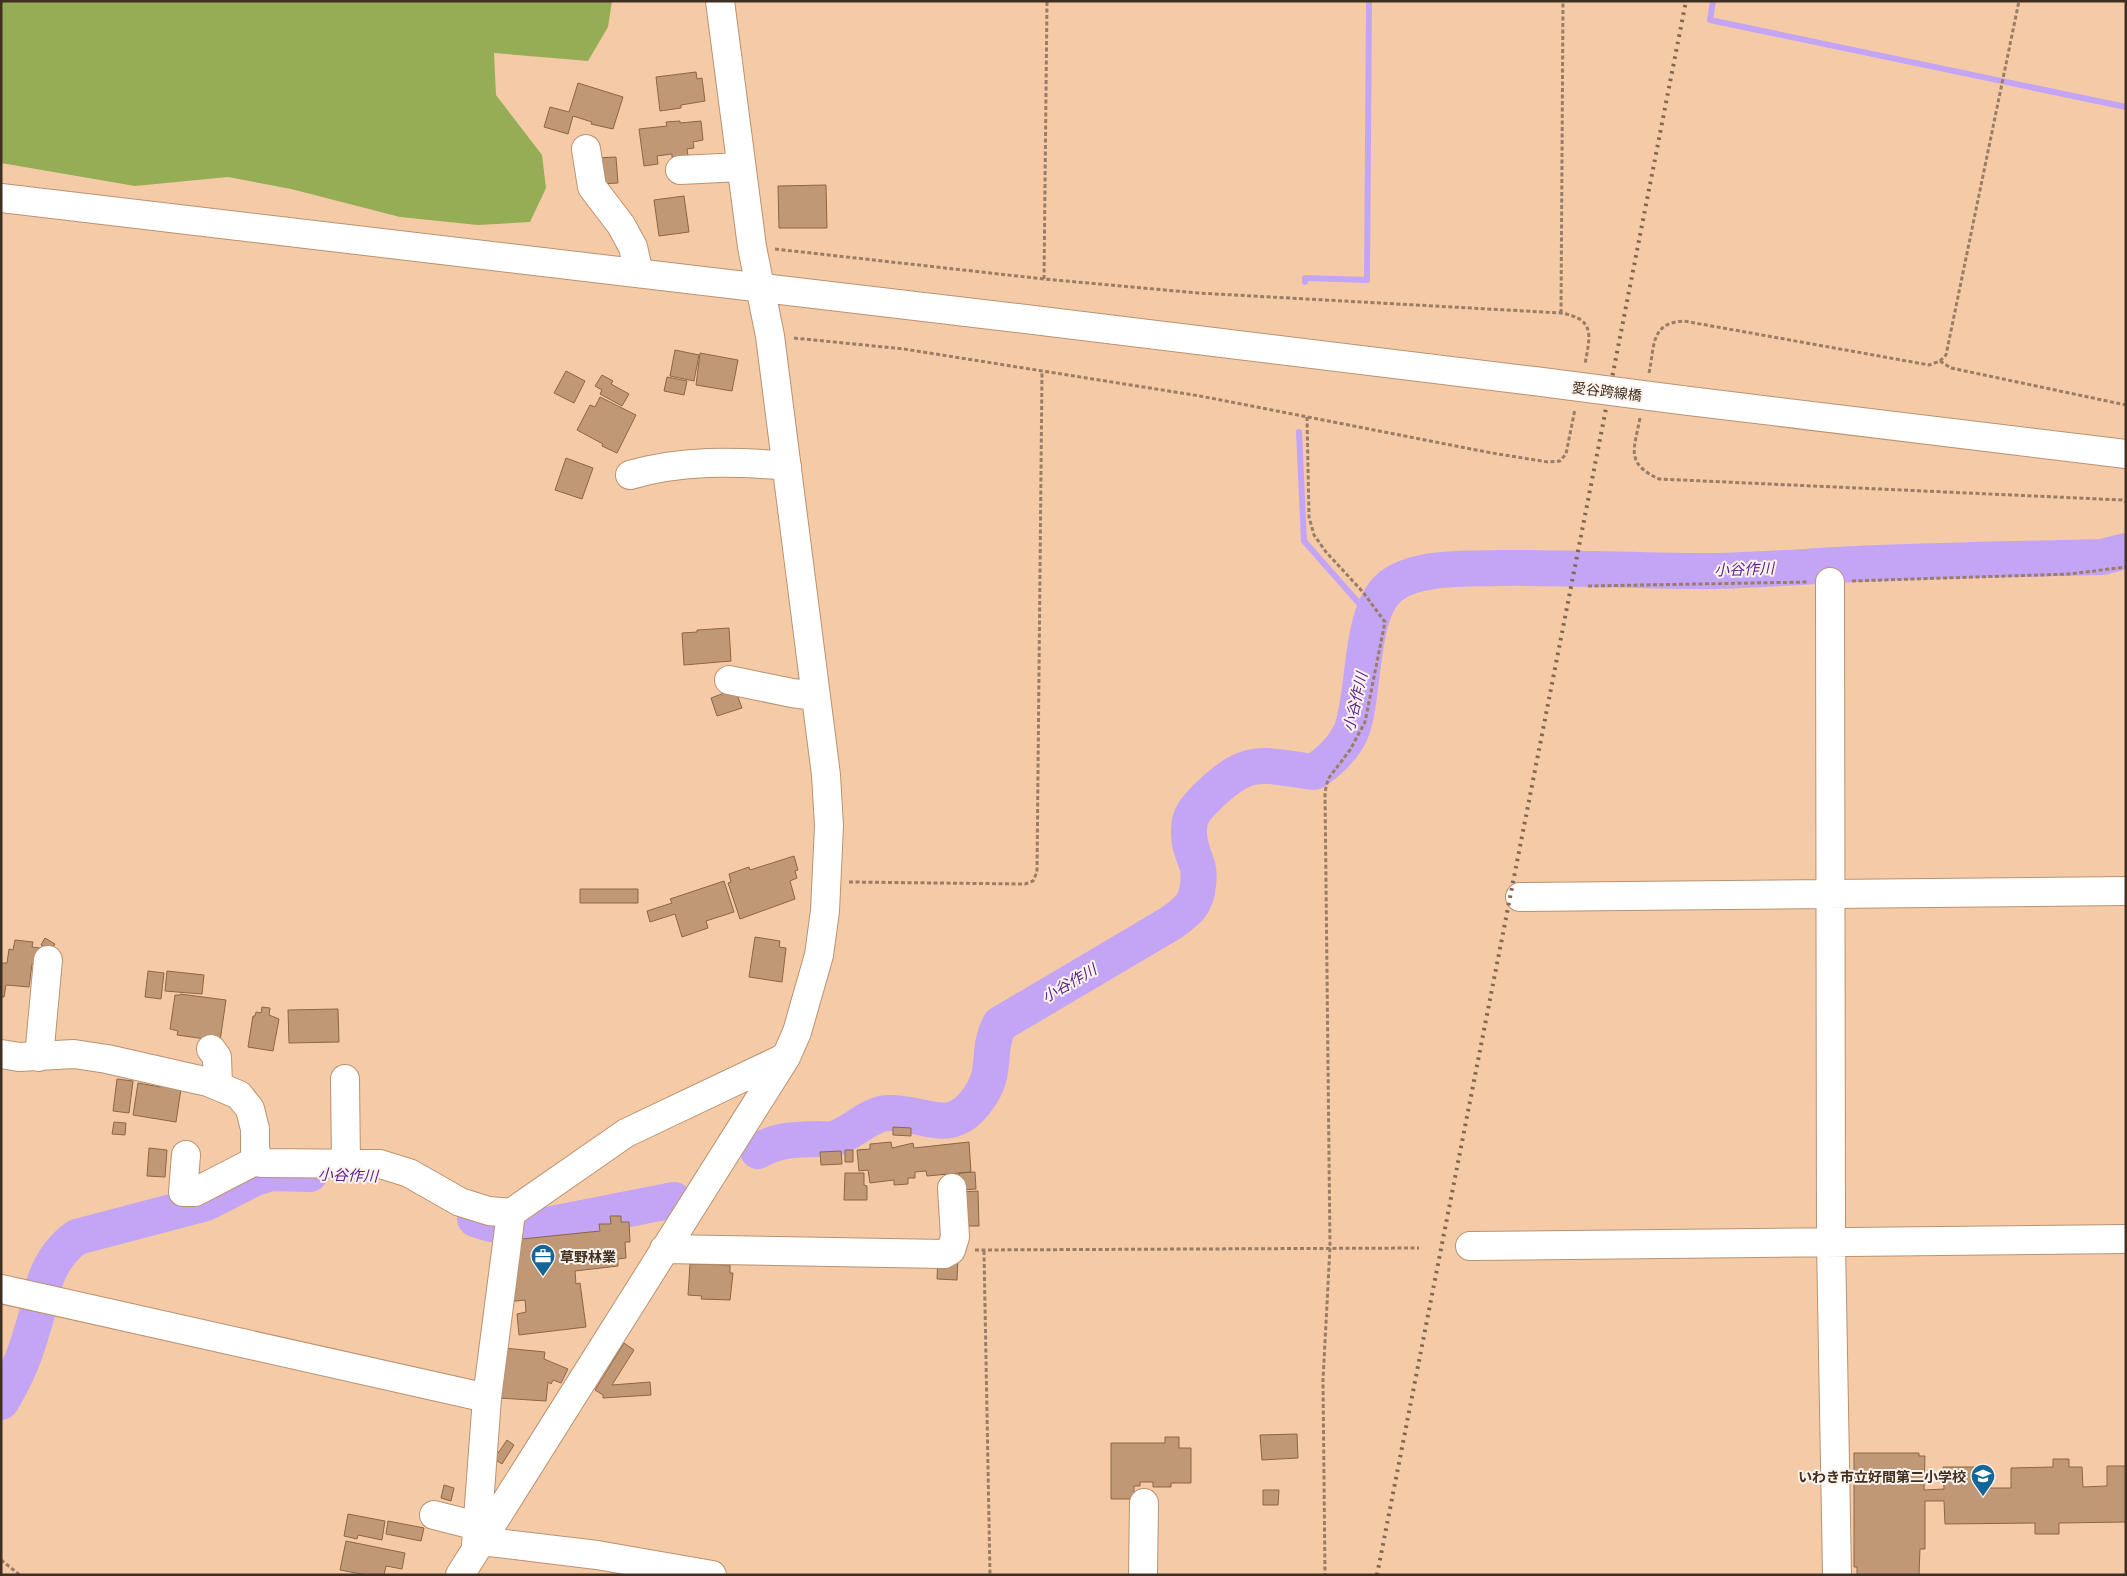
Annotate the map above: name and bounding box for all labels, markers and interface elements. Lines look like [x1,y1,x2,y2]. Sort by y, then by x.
street label: 愛谷跨線橋 [1571,377,1643,405]
water label: 小谷作川 [1714,557,1776,581]
water label: 小谷作川 [1338,668,1372,734]
water label: 小谷作川 [1038,958,1102,1007]
water label: 小谷作川 [318,1163,380,1187]
office icon: 草野林業 [530,1243,556,1277]
place label: 草野林業 [560,1247,616,1266]
school or university icon: いわき市立好間第二小学校 [1970,1463,1996,1497]
place label: いわき市立好間第二小学校 [1798,1467,1966,1486]

